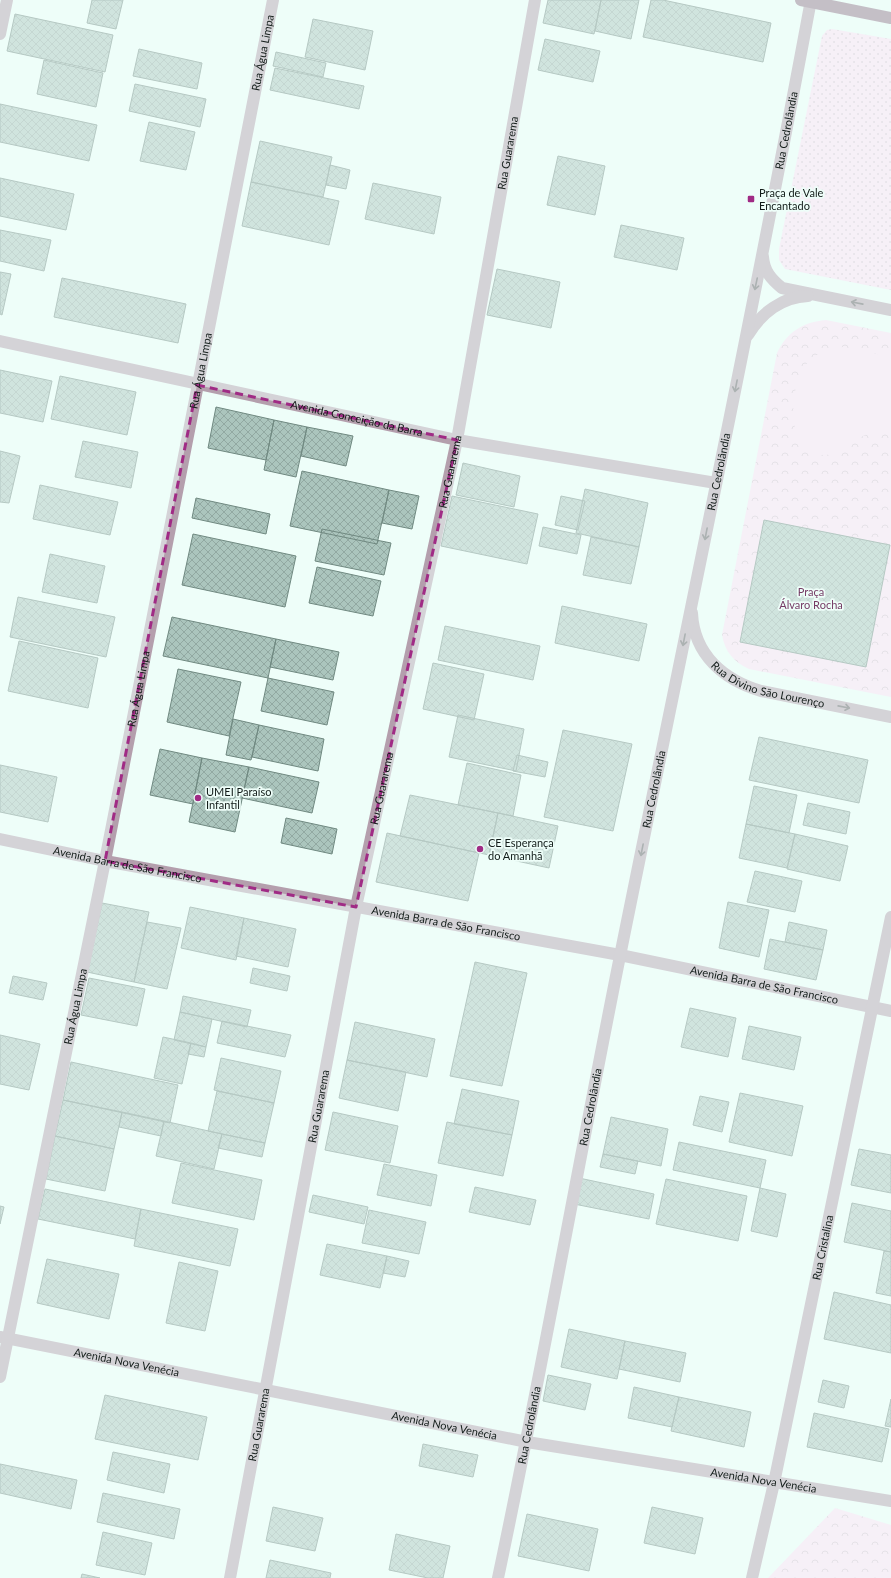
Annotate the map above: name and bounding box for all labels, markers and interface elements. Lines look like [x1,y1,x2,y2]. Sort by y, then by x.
street label: Rua Água Limpa [248,14,276,92]
street label: Rua Cedrolândia [772,90,800,170]
street label: Rua Guararema [495,115,520,191]
place label: Praça de Vale Encantado [759,186,824,212]
marker: Praça de Vale Encantado [746,194,756,204]
one-way arrow [752,277,760,290]
one-way arrow [851,298,864,306]
street label: Rua Água Limpa [186,332,214,410]
one-way arrow [731,379,739,392]
street label: Avenida Conceição da Barra [289,397,424,438]
street label: Rua Cedrolândia [704,432,732,512]
street label: Rua Guararema [435,434,464,509]
one-way arrow [701,528,709,541]
park label: Praça Álvaro Rocha [779,585,843,611]
one-way arrow [680,634,688,647]
street label: Rua Água Limpa [124,650,152,728]
street label: Rua Divino São Lourenço [709,658,826,710]
one-way arrow [837,704,850,712]
street label: Rua Cedrolândia [639,749,668,829]
street label: Rua Guararema [367,751,395,826]
place label: UMEI Paraíso Infantil [206,785,271,811]
marker: UMEI Paraíso Infantil [193,793,203,803]
place label: CE Esperança do Amanhã [488,836,554,862]
street label: Avenida Barra de São Francisco [52,843,203,885]
one-way arrow [637,843,645,856]
marker: CE Esperança do Amanhã [475,844,485,854]
street label: Avenida Barra de São Francisco [371,903,522,943]
street label: Avenida Barra de São Francisco [689,963,839,1006]
street label: Rua Água Limpa [61,967,89,1046]
street label: Rua Cedrolândia [576,1067,604,1147]
street label: Rua Guararema [305,1068,331,1144]
street label: Rua Cristalina [809,1214,835,1281]
street label: Avenida Nova Venécia [73,1345,180,1379]
street label: Rua Cedrolândia [515,1385,543,1465]
street label: Rua Guararema [245,1387,272,1462]
street label: Avenida Nova Venécia [391,1408,498,1442]
street label: Avenida Nova Venécia [710,1465,818,1495]

